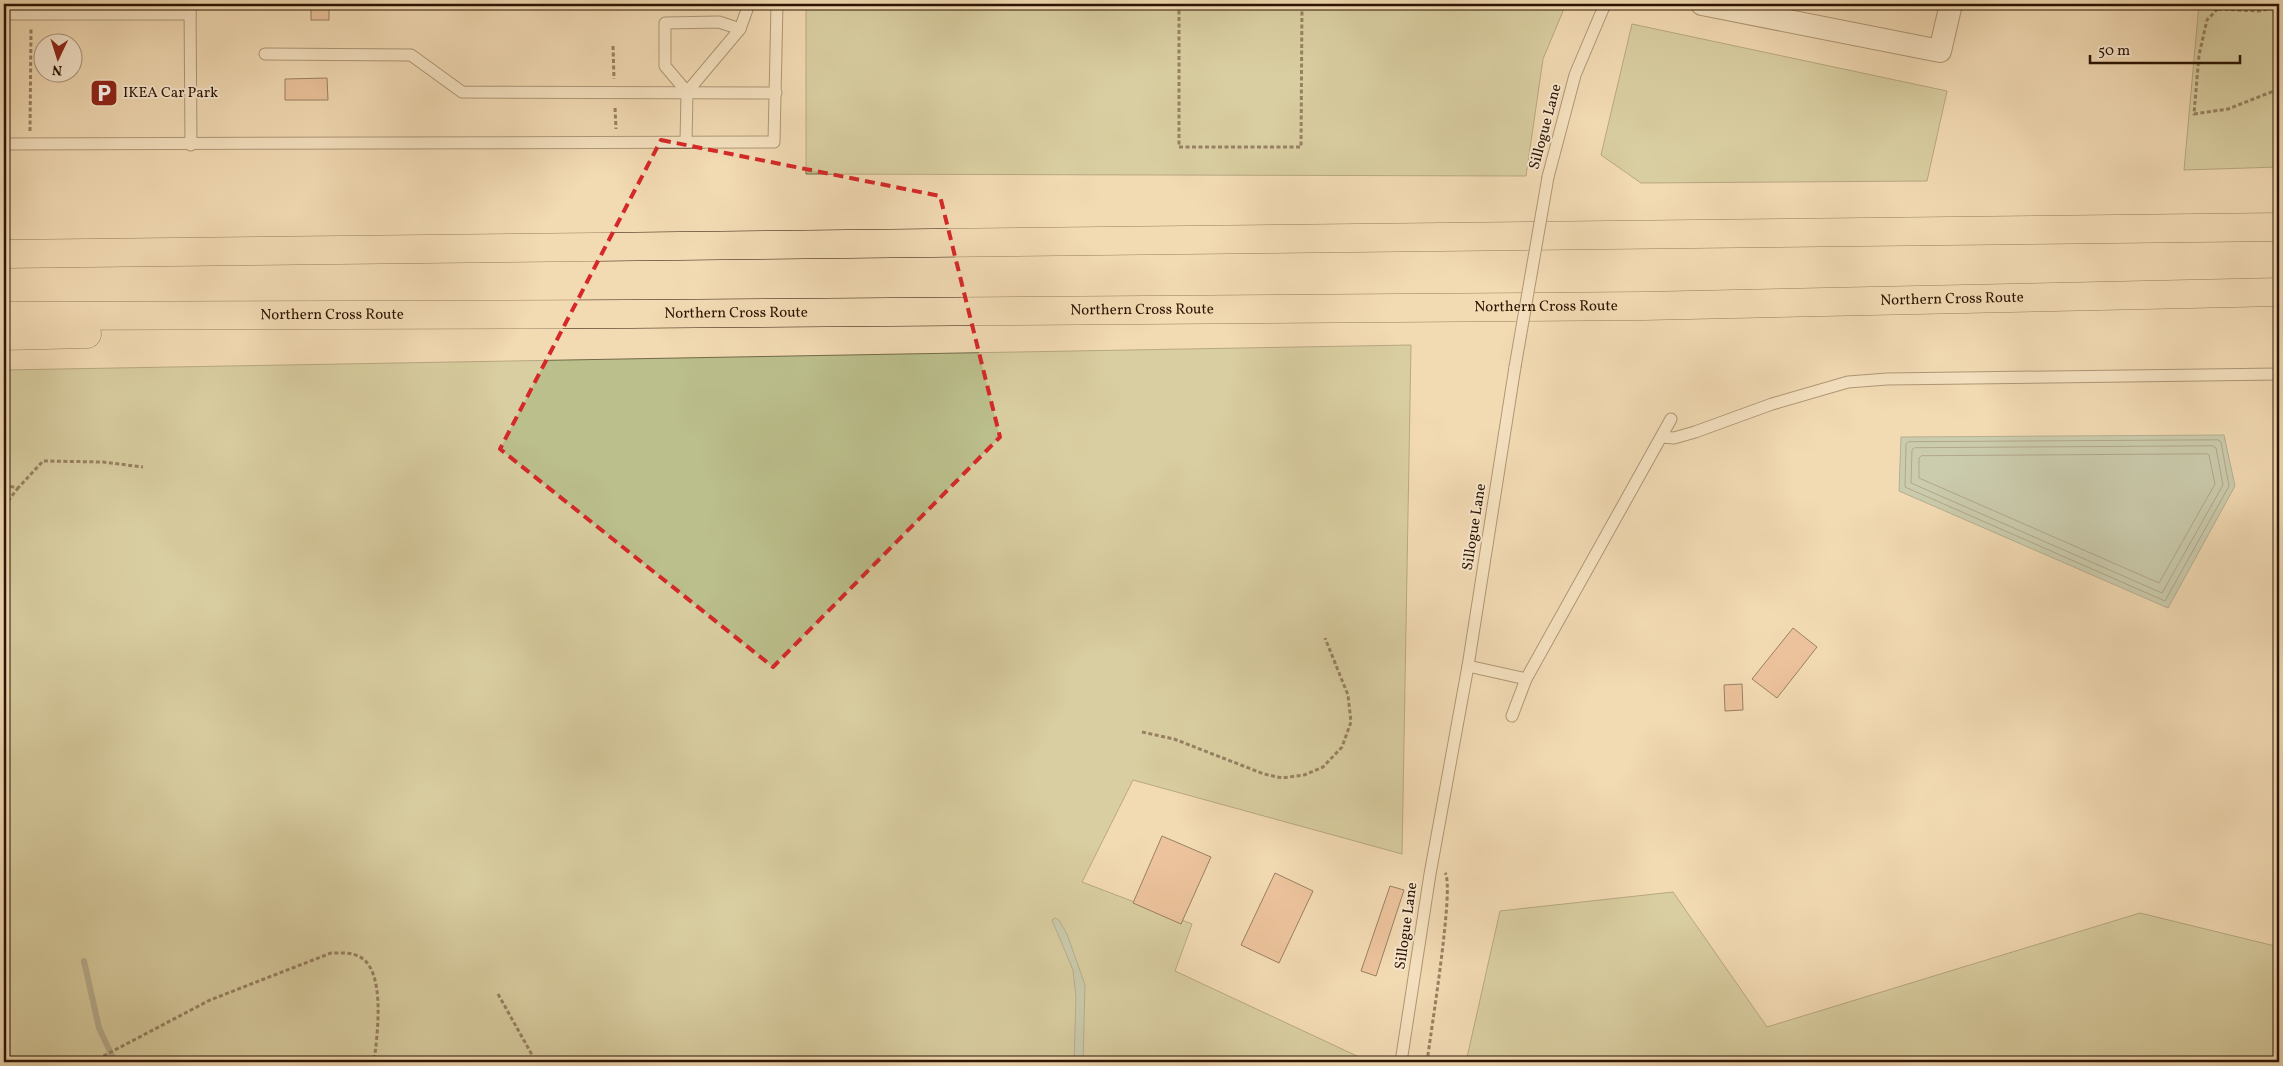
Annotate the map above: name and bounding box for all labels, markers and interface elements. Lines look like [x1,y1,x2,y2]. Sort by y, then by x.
north arrow [32,32,82,82]
scale bar [2090,32,2240,64]
text: 50 m [2098,41,2130,62]
text: N [51,60,63,79]
parking icon: IKEA Car Park [89,78,119,108]
street label: Sillogue Lane [1524,82,1568,172]
place label: IKEA Car Park [123,83,218,104]
street label: Northern Cross Route [1880,287,2024,311]
street label: Northern Cross Route [1474,296,1618,318]
street label: Northern Cross Route [1070,299,1214,321]
street label: Northern Cross Route [664,302,808,324]
street label: Northern Cross Route [260,304,404,326]
street label: Sillogue Lane [1458,482,1492,572]
street label: Sillogue Lane [1390,881,1424,971]

